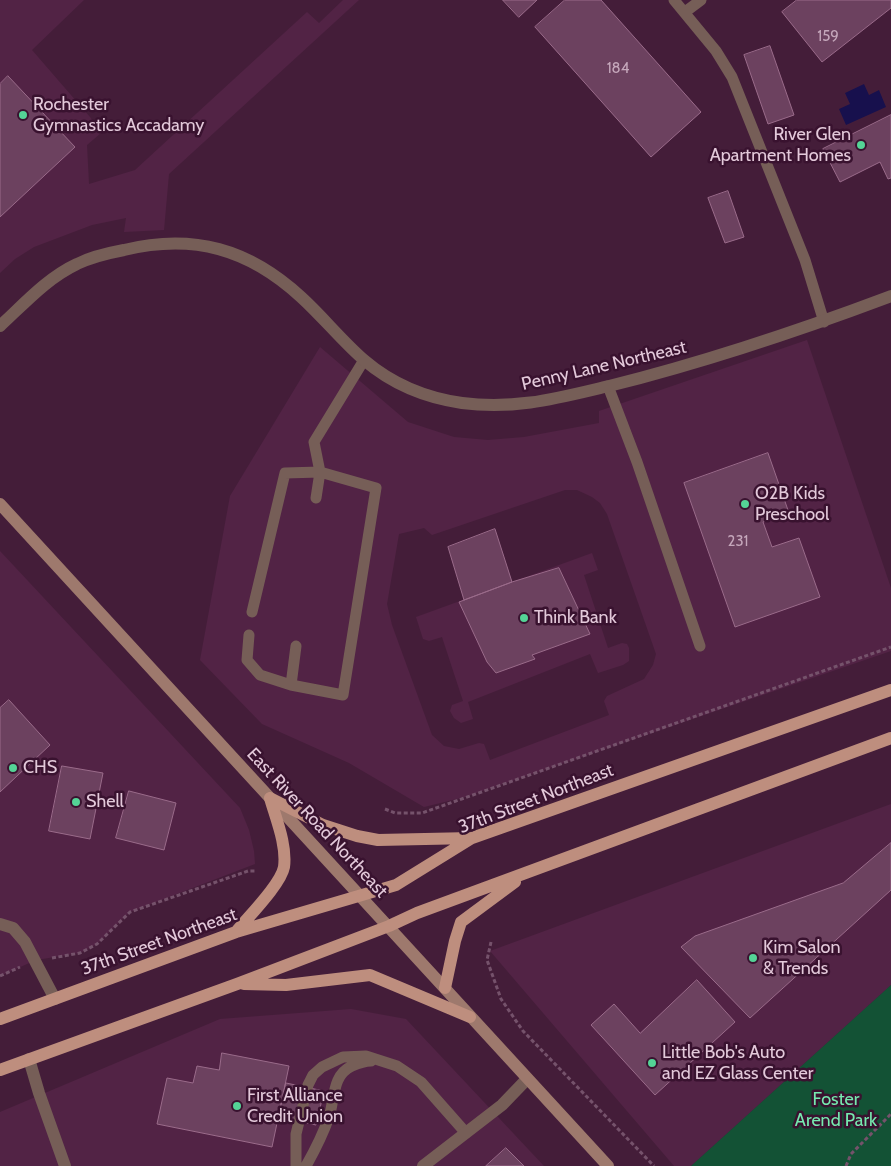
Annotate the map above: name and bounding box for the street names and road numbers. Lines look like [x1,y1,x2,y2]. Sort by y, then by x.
street label: Penny Lane Northeast [519,337,689,395]
street label: East River Road Northeast [242,744,392,902]
street label: 37th Street Northeast [455,759,617,839]
street label: 37th Street Northeast [78,904,240,980]

